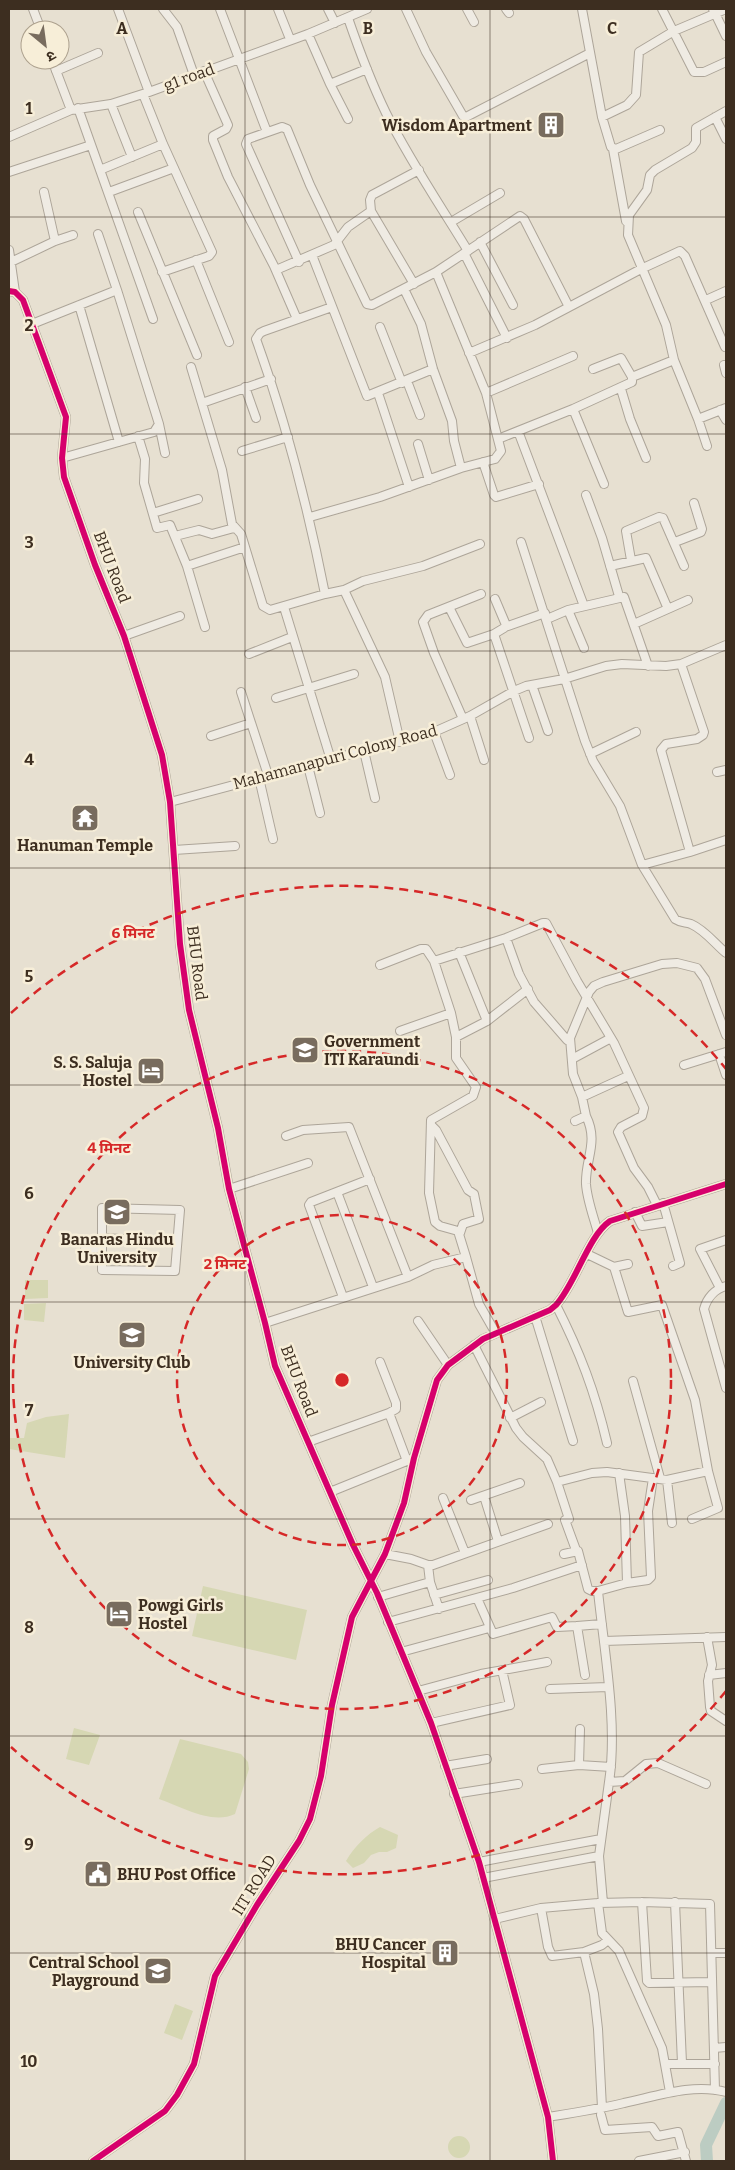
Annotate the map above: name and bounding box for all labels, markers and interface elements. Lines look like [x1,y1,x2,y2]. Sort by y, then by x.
text: A [116,19,128,38]
text: B [363,19,373,38]
text: C [607,19,617,38]
north arrow [20,20,70,70]
text: उ [43,47,59,66]
street label: g1 road [161,59,218,95]
text: 1 [26,99,33,118]
building icon: Wisdom Apartment [536,110,566,140]
place label: Wisdom Apartment [382,116,533,135]
text: 2 [24,316,34,335]
street label: BHU Road [90,528,135,606]
text: 3 [24,533,34,552]
street label: Mahamanapuri Colony Road [231,720,440,793]
text: 4 [24,750,34,769]
temple icon: Hanuman Temple [70,803,100,833]
place label: Hanuman Temple [17,836,153,855]
text: 6 मिनट [111,924,155,942]
street label: BHU Road [183,924,211,1002]
text: 5 [25,967,34,986]
place label: Government ITI Karaundi [324,1032,421,1069]
school or university icon: Government ITI Karaundi [290,1035,320,1065]
place label: S. S. Saluja Hostel [53,1053,132,1090]
hotel icon: S. S. Saluja Hostel [136,1056,166,1086]
text: 4 मिनट [87,1139,132,1157]
text: 6 [24,1184,34,1203]
school or university icon: Banaras Hindu University [102,1197,132,1227]
place label: Banaras Hindu University [61,1230,174,1267]
text: 2 मिनट [204,1255,247,1273]
school or university icon: University Club [117,1320,147,1350]
street label: BHU Road [277,1342,322,1420]
place label: University Club [74,1353,190,1372]
centre of rings [333,1371,351,1389]
text: 7 [25,1401,34,1420]
place label: Powgi Girls Hostel [138,1596,224,1633]
hotel icon: Powgi Girls Hostel [104,1599,134,1629]
text: 8 [24,1618,34,1637]
text: 9 [24,1835,34,1854]
street label: IIT ROAD [228,1851,280,1919]
public building icon: BHU Post Office [83,1859,113,1889]
place label: BHU Post Office [117,1865,236,1884]
place label: BHU Cancer Hospital [335,1935,426,1972]
building icon: BHU Cancer Hospital [430,1938,460,1968]
place label: Central School Playground [29,1953,139,1990]
school or university icon: Central School Playground [143,1956,173,1986]
text: 10 [20,2052,38,2071]

